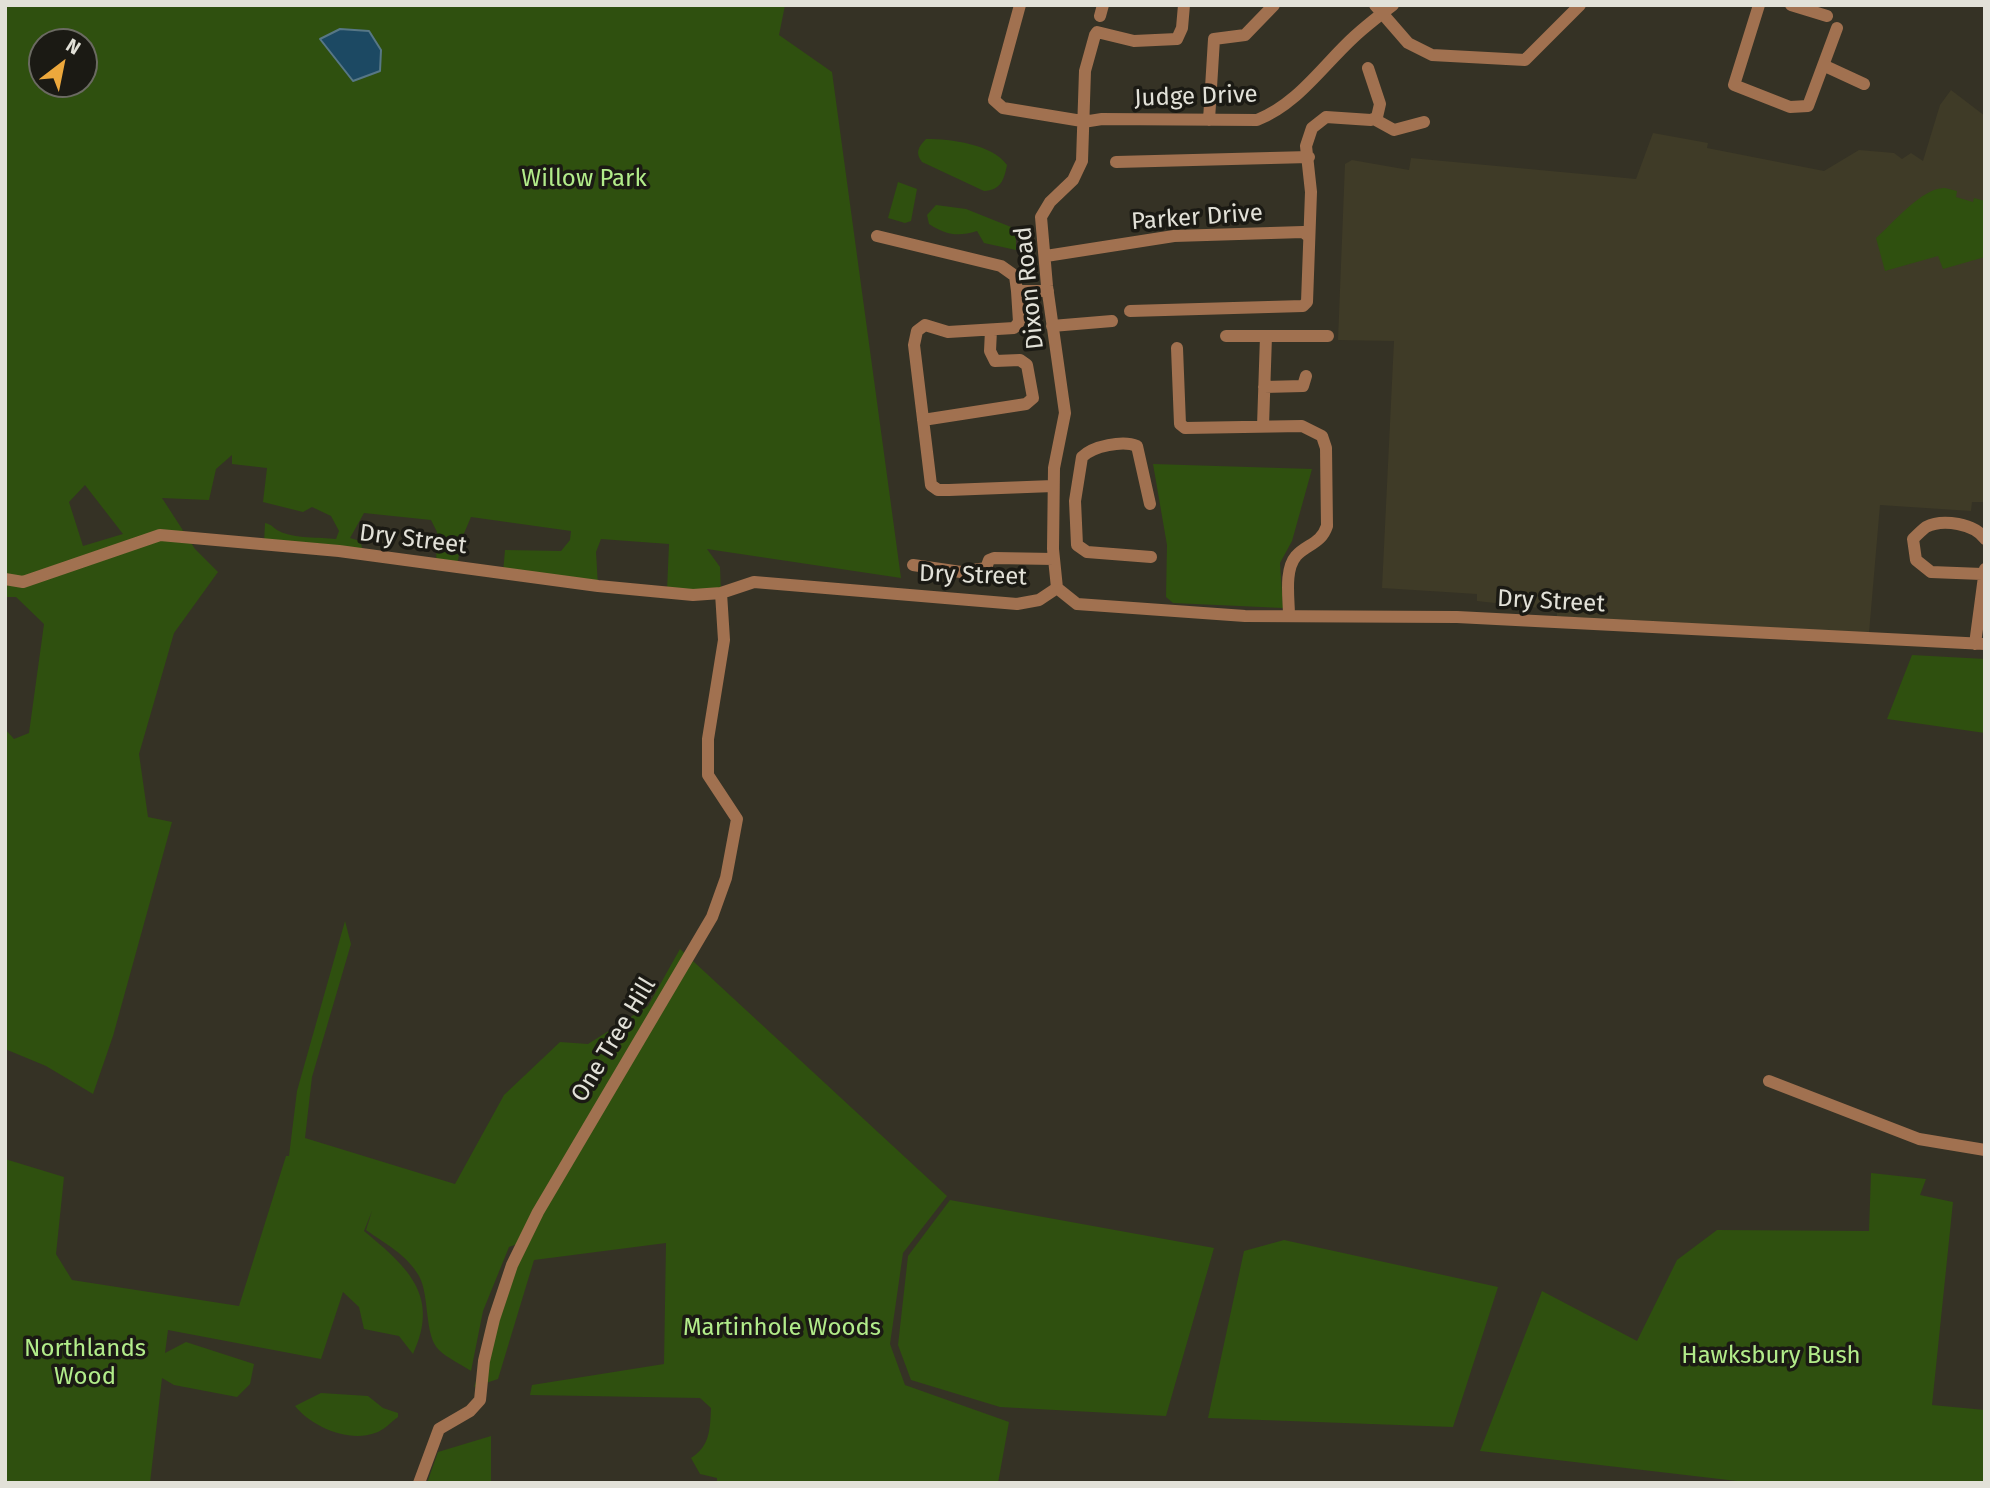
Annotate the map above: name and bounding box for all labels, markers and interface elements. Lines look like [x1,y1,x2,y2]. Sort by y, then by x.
north arrow [28,28,98,98]
text: N [62,33,85,60]
street label: Judge Drive [1134,80,1258,114]
park label: Willow Park [521,165,647,193]
street label: Parker Drive [1130,199,1264,237]
street label: Dixon Road [1009,225,1051,351]
street label: Dry Street [358,519,468,561]
street label: Dry Street [919,560,1027,592]
street label: Dry Street [1496,585,1606,619]
street label: One Tree Hill [566,973,662,1107]
park label: Martinhole Woods [683,1314,881,1342]
park label: Northlands Wood [24,1335,146,1391]
park label: Hawksbury Bush [1681,1342,1861,1370]

